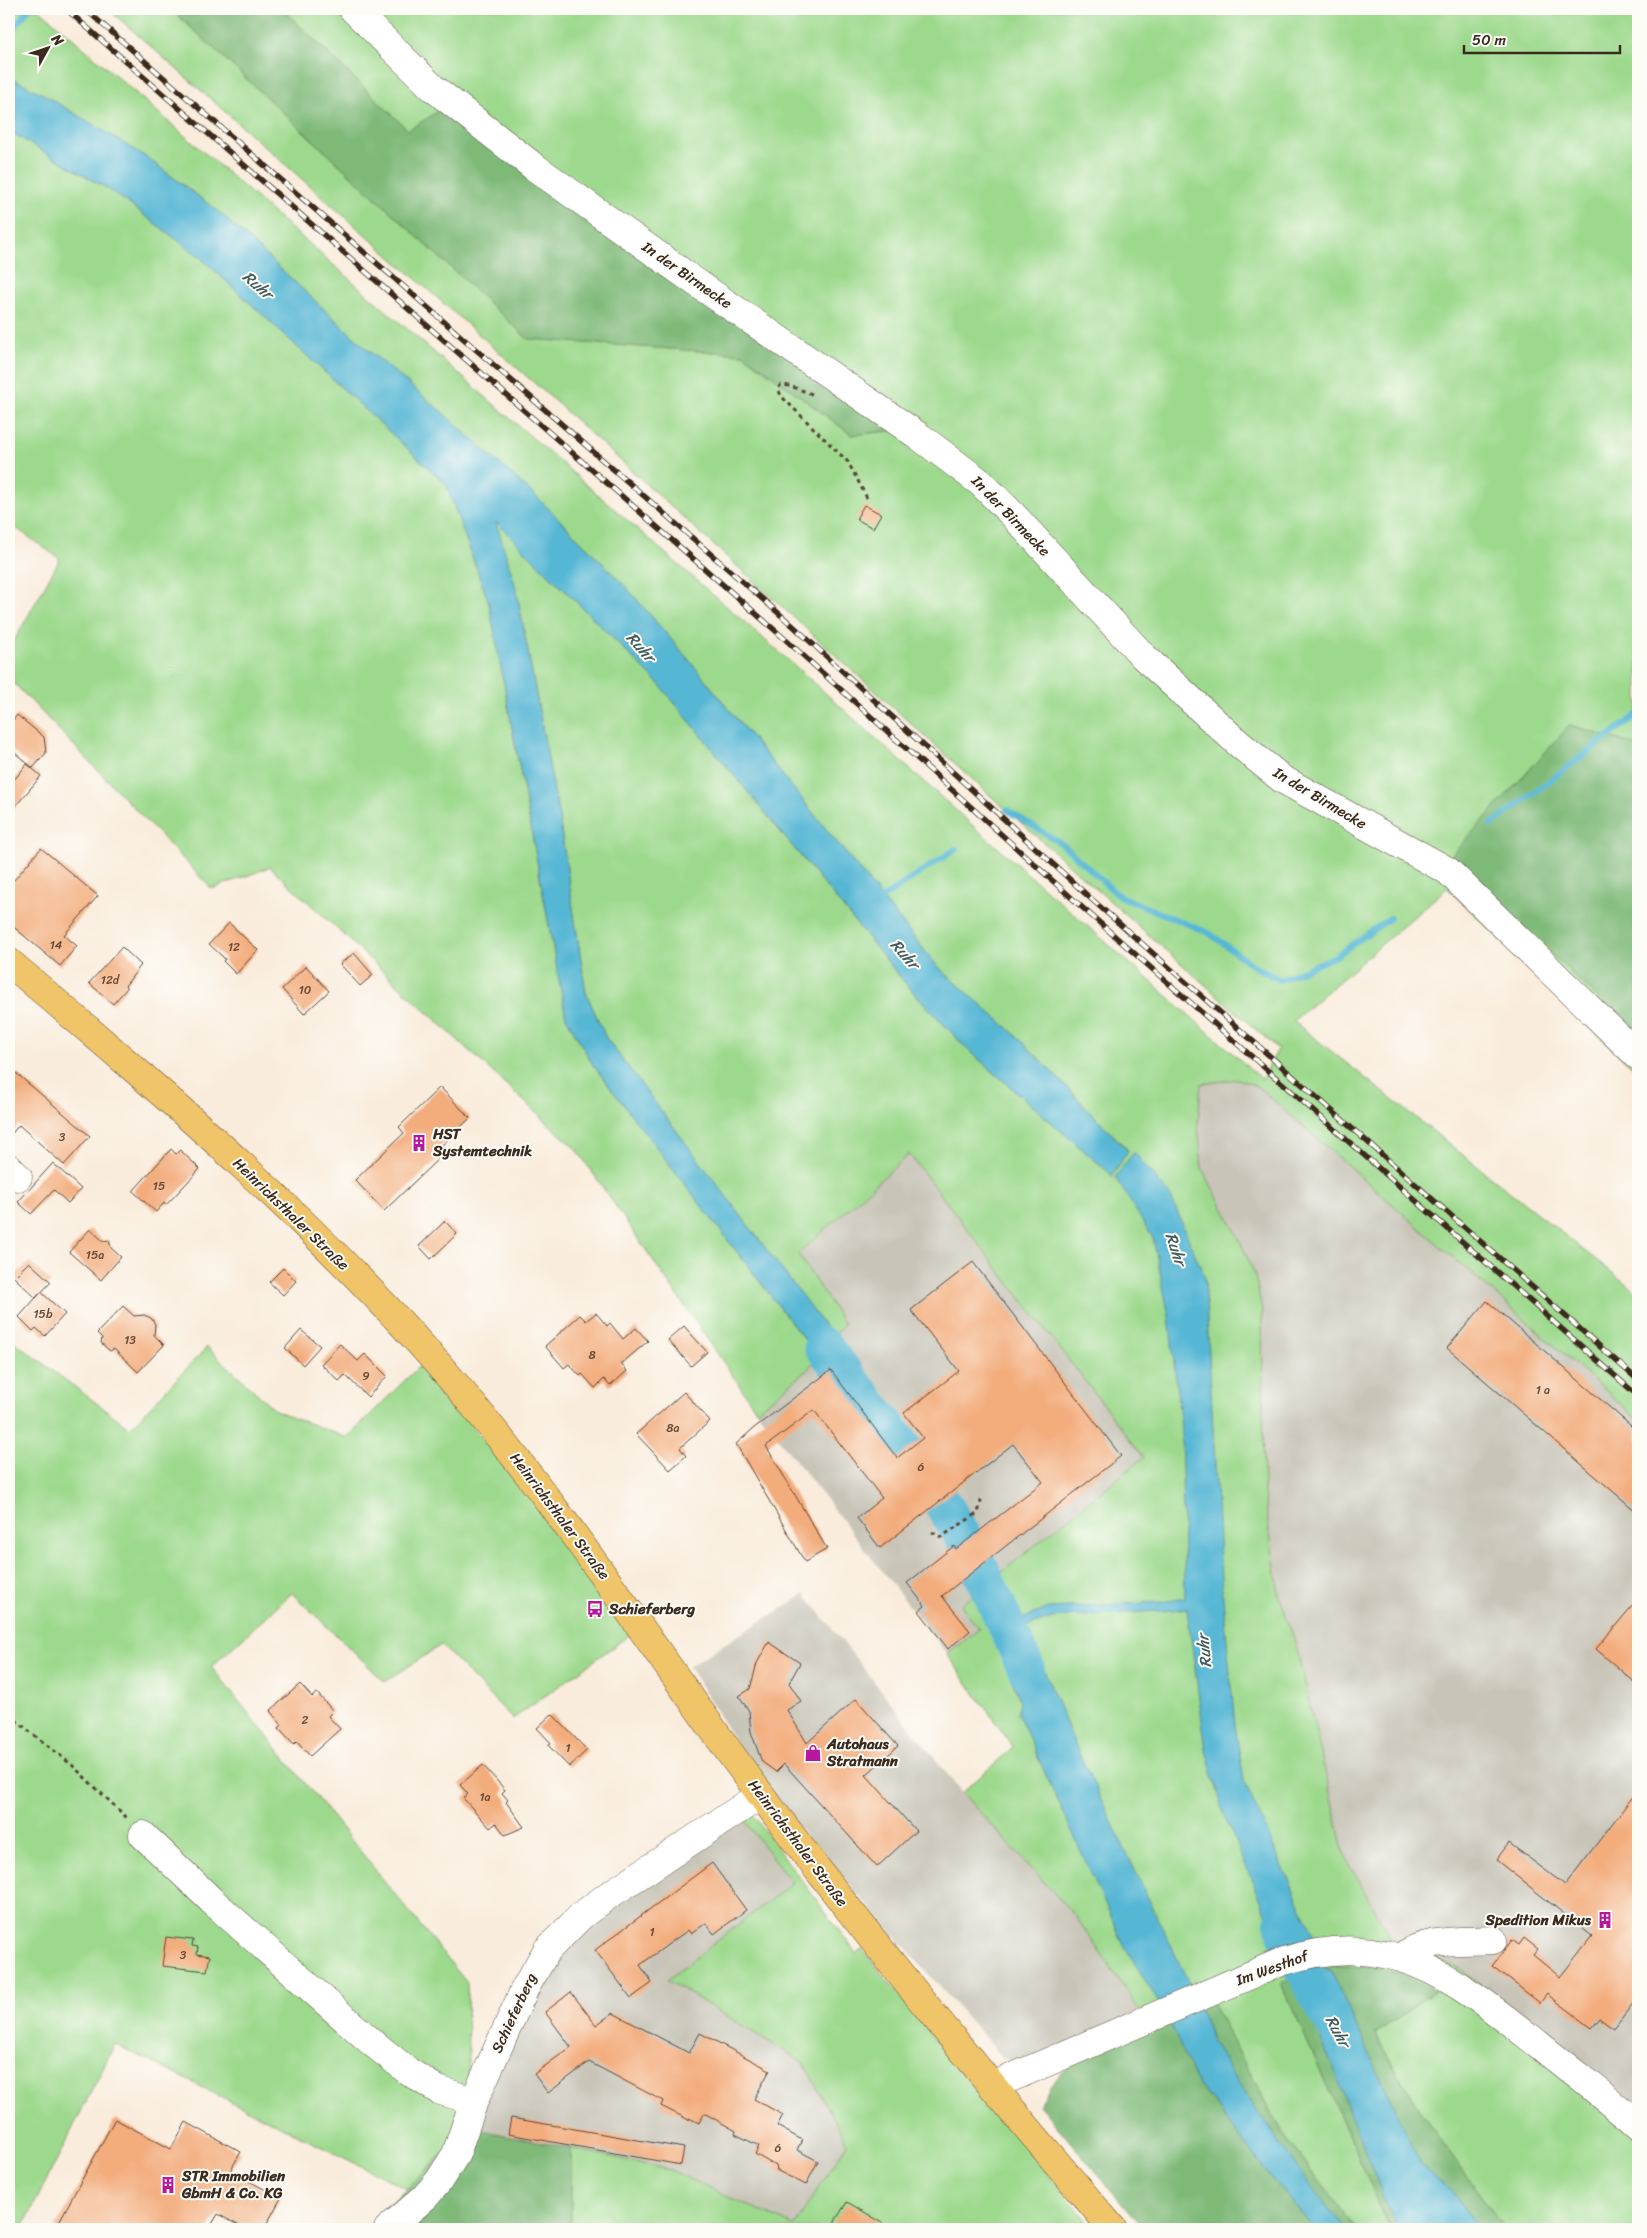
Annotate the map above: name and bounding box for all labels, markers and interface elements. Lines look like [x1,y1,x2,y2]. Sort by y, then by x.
north arrow [22,22,72,72]
scale bar [1464,22,1621,54]
text: N [44,27,70,52]
text: 50 m [1472,27,1507,53]
street label: In der Birmecke [636,234,738,316]
water label: Ruhr [236,263,283,309]
street label: In der Birmecke [964,468,1057,563]
water label: Ruhr [619,625,665,672]
street label: In der Birmecke [1267,759,1372,836]
water label: Ruhr [883,932,929,979]
house number: 14 [50,934,63,956]
house number: 12 [228,936,240,958]
house number: 12d [101,969,121,991]
house number: 10 [299,979,312,1001]
place label: HST Systemtechnik [432,1121,532,1164]
house number: 3 [59,1126,66,1148]
building icon: HST Systemtechnik [409,1133,429,1153]
street label: Heinrichsthaler Straße [226,1151,356,1277]
house number: 15 [153,1175,165,1197]
water label: Ruhr [1157,1229,1196,1273]
house number: 15a [86,1244,104,1266]
house number: 15b [33,1303,53,1325]
house number: 13 [124,1329,136,1351]
house number: 8 [588,1344,596,1366]
house number: 9 [362,1365,370,1387]
house number: 1 a [1536,1379,1550,1401]
house number: 8a [666,1417,680,1439]
street label: Heinrichsthaler Straße [503,1447,617,1586]
house number: 6 [918,1456,925,1478]
place label: Schieferberg [608,1596,695,1622]
bus stop icon: Schieferberg [585,1599,605,1619]
water label: Ruhr [1187,1630,1220,1669]
house number: 2 [302,1709,309,1731]
place label: Autohaus Stratmann [826,1731,899,1774]
house number: 1 [565,1737,571,1759]
shop icon: Autohaus Stratmann [803,1743,823,1763]
street label: Heinrichsthaler Straße [741,1774,855,1913]
house number: 1a [479,1786,491,1808]
place label: Spedition Mikus [1485,1907,1592,1933]
building icon: Spedition Mikus [1595,1910,1615,1930]
house number: 1 [649,1921,655,1943]
street label: Im Westhof [1231,1942,1313,1993]
house number: 3 [180,1944,187,1966]
street label: Schieferberg [484,1968,544,2057]
water label: Ruhr [1317,2009,1360,2056]
house number: 6 [775,2137,782,2159]
place label: STR Immobilien GbmH & Co. KG [181,2163,286,2206]
building icon: STR Immobilien GbmH & Co. KG [158,2175,178,2195]

